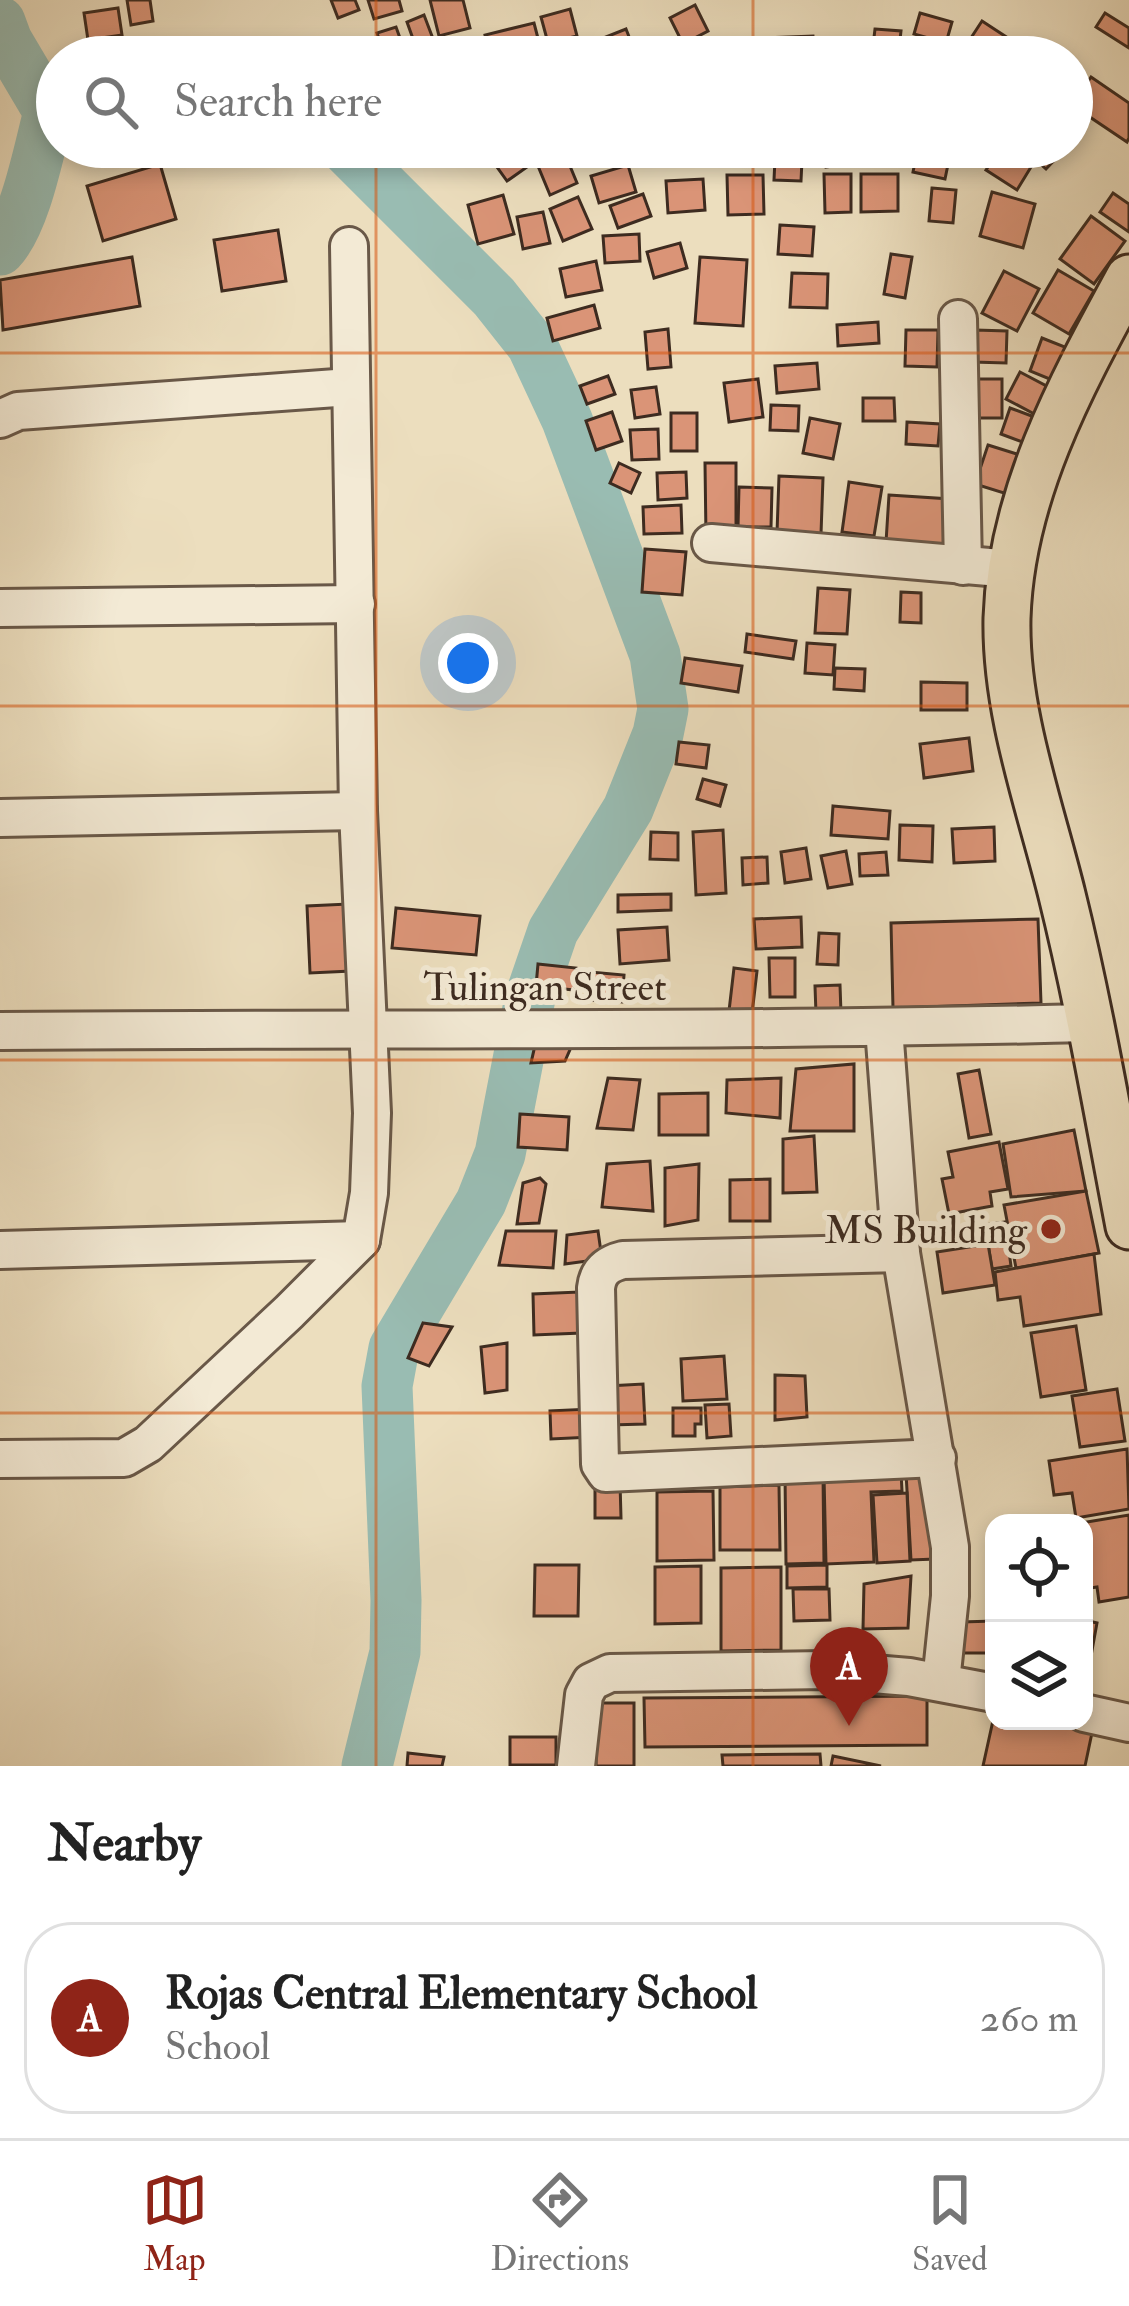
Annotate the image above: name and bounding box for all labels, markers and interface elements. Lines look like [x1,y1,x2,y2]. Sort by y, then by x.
search box [36,36,1093,168]
icon: search [78,69,144,135]
text: Search here [174,74,382,130]
your location [438,633,498,693]
street label: Tulingan Street [423,963,667,1012]
place label: MS Building [825,1206,1028,1255]
marker: MS Building [1038,1216,1064,1242]
map controls [985,1514,1093,1730]
button: locate [985,1514,1093,1622]
button: layers [985,1622,1093,1730]
pin: A [810,1627,888,1726]
text: Nearby [48,1812,201,1876]
text: Rojas Central Elementary School [165,1966,757,2022]
text: A [78,1994,102,2043]
text: 260 m [980,1994,1078,2043]
text: School [165,2022,270,2071]
tab: Map [142,2167,208,2280]
tab: Directions [491,2167,629,2280]
tab: Saved [912,2167,987,2280]

